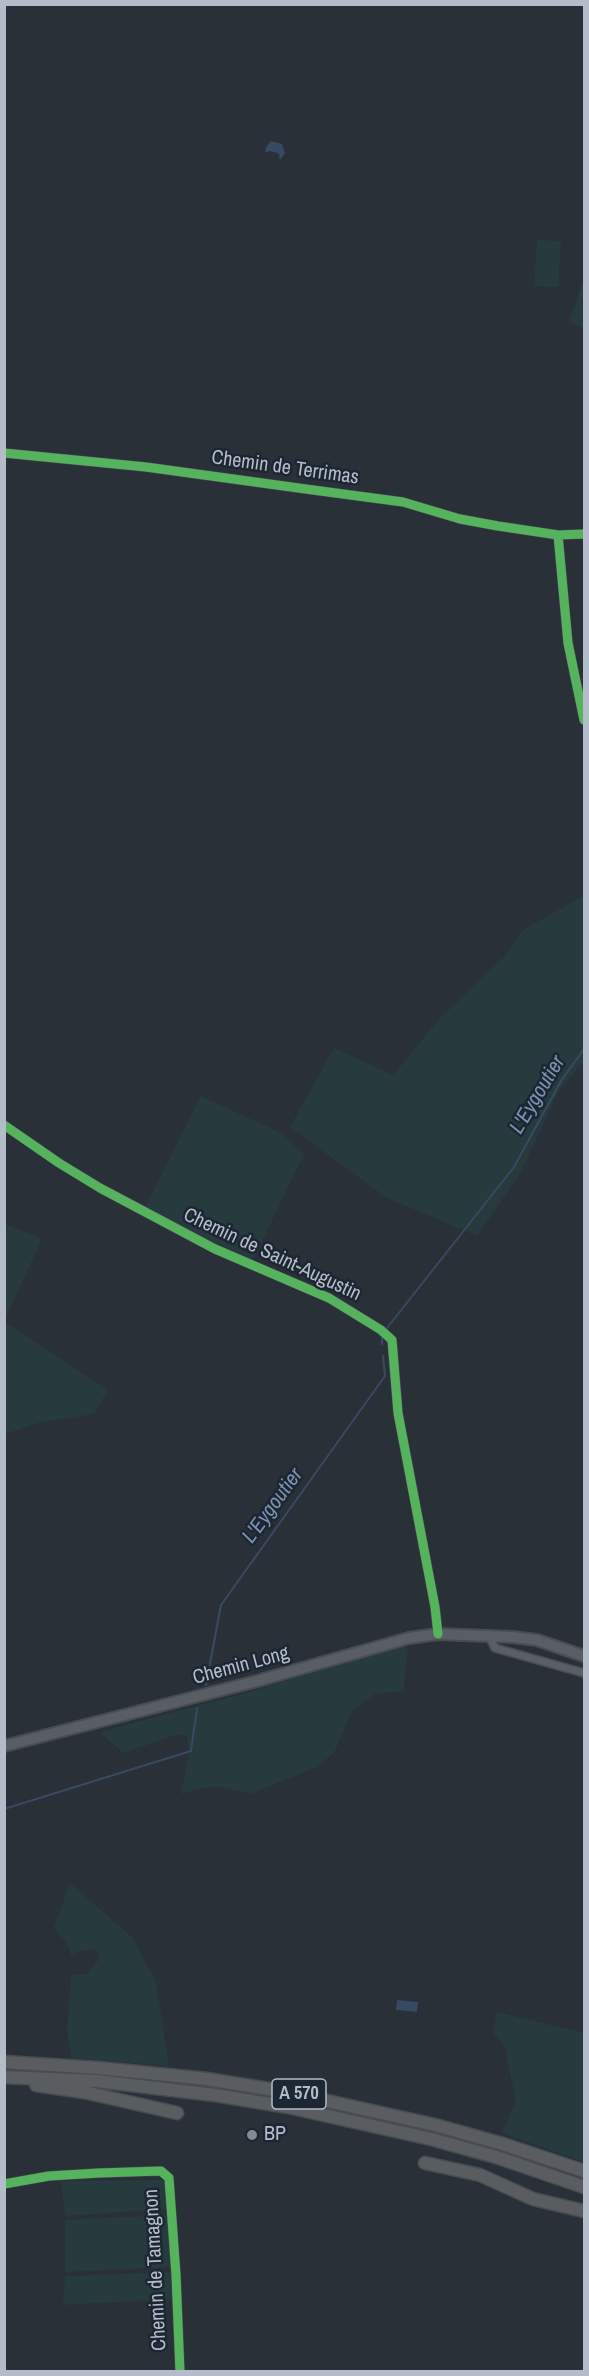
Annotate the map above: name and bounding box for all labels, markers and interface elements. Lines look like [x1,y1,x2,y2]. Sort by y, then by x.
street label: Chemin de Terrimas [210,446,360,490]
water label: L'Eygoutier [505,1051,571,1139]
street label: Chemin de Saint-Augustin [179,1203,365,1307]
water label: L'Eygoutier [237,1464,309,1548]
street label: Chemin Long [190,1642,292,1690]
road number: A 570 [272,2079,326,2109]
place label: BP [264,2123,286,2147]
marker: BP [245,2128,259,2142]
street label: Chemin de Tamagnon [140,2189,172,2351]

